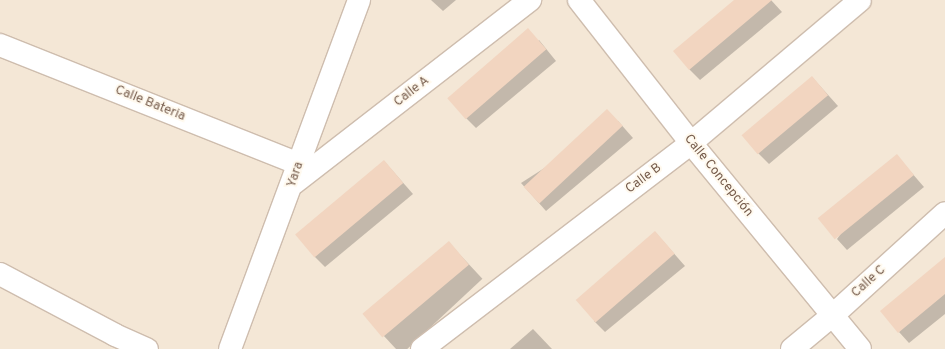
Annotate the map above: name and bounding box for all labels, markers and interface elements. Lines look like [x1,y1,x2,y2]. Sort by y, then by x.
street label: Calle A [391,73,433,111]
street label: Calle Bateria [113,83,187,125]
street label: Calle Concepción [680,132,756,220]
street label: Yara [284,160,308,190]
street label: Calle B [623,161,665,197]
street label: Calle C [849,263,889,301]

